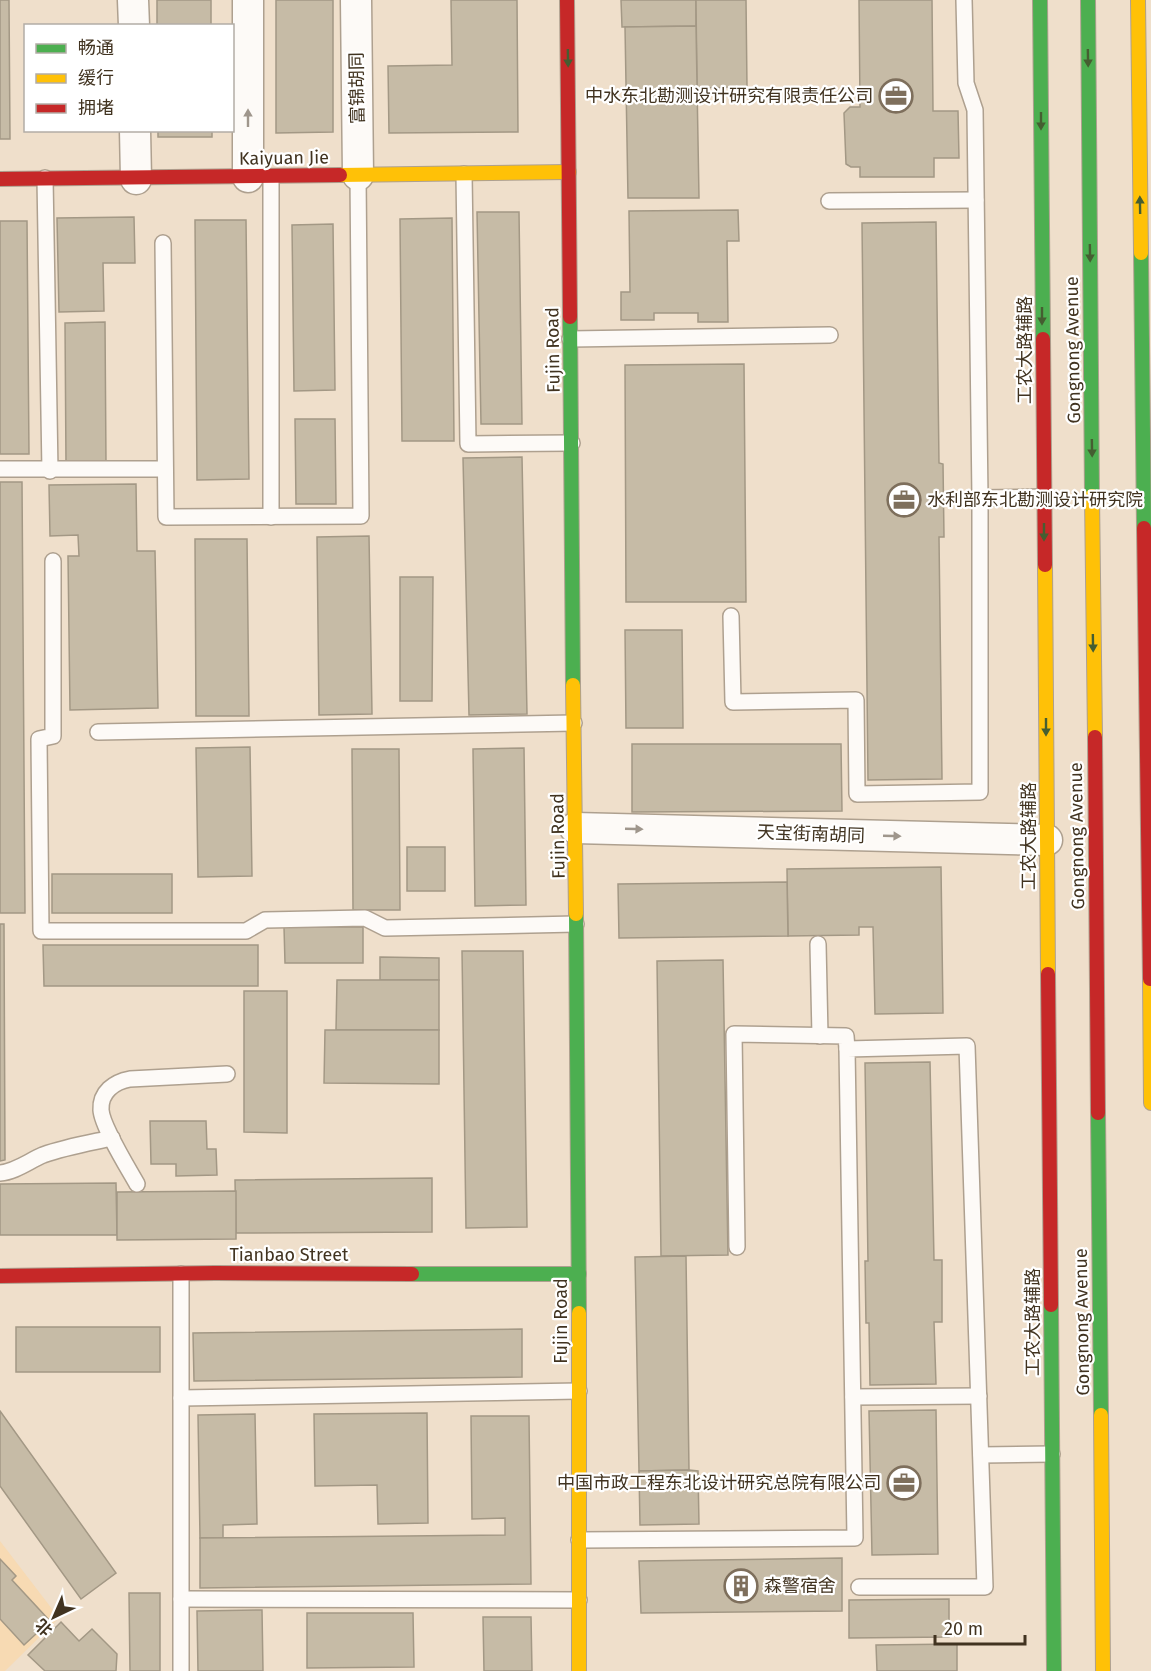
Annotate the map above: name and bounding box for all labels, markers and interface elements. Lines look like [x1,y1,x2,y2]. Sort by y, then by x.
legend [24,24,234,132]
text: 畅通 [78,37,114,59]
one-way arrow [563,49,573,68]
one-way arrow [1083,49,1093,68]
street label: 富锦胡同 [345,52,369,124]
text: 缓行 [78,67,114,89]
office icon: 中水东北勘测设计研究有限责任公司 [878,78,914,114]
place label: 中水东北勘测设计研究有限责任公司 [585,85,873,107]
text: 拥堵 [78,97,114,119]
one-way arrow [243,109,253,128]
one-way arrow [1036,112,1046,131]
street label: Kaiyuan Jie [239,146,329,170]
one-way arrow [1135,195,1145,214]
one-way arrow [1085,244,1095,263]
street label: Gongnong Avenue [1061,276,1085,424]
street label: 工农大路辅路 [1014,296,1036,404]
street label: Fujin Road [541,307,565,393]
one-way arrow [1037,307,1047,326]
one-way arrow [1087,439,1097,458]
office icon: 水利部东北勘测设计研究院 [886,482,922,518]
place label: 水利部东北勘测设计研究院 [927,489,1143,511]
one-way arrow [1039,523,1049,542]
one-way arrow [1089,634,1098,653]
one-way arrow [1041,718,1051,737]
street label: Gongnong Avenue [1065,762,1089,910]
street label: 工农大路辅路 [1018,782,1040,890]
street label: Fujin Road [546,793,570,879]
street label: 天宝街南胡同 [757,821,865,847]
one-way arrow [624,824,643,834]
one-way arrow [882,831,901,841]
street label: Tianbao Street [229,1244,349,1266]
street label: Gongnong Avenue [1070,1248,1094,1396]
street label: 工农大路辅路 [1022,1268,1044,1376]
street label: Fujin Road [550,1278,572,1364]
office icon: 中国市政工程东北设计研究总院有限公司 [886,1465,922,1501]
place label: 中国市政工程东北设计研究总院有限公司 [557,1472,881,1494]
building icon: 森警宿舍 [723,1568,759,1604]
place label: 森警宿舍 [764,1575,836,1597]
north arrow [24,1587,84,1647]
scale bar [935,1608,1025,1646]
text: 北 [32,1615,56,1640]
text: 20 m [944,1618,983,1640]

